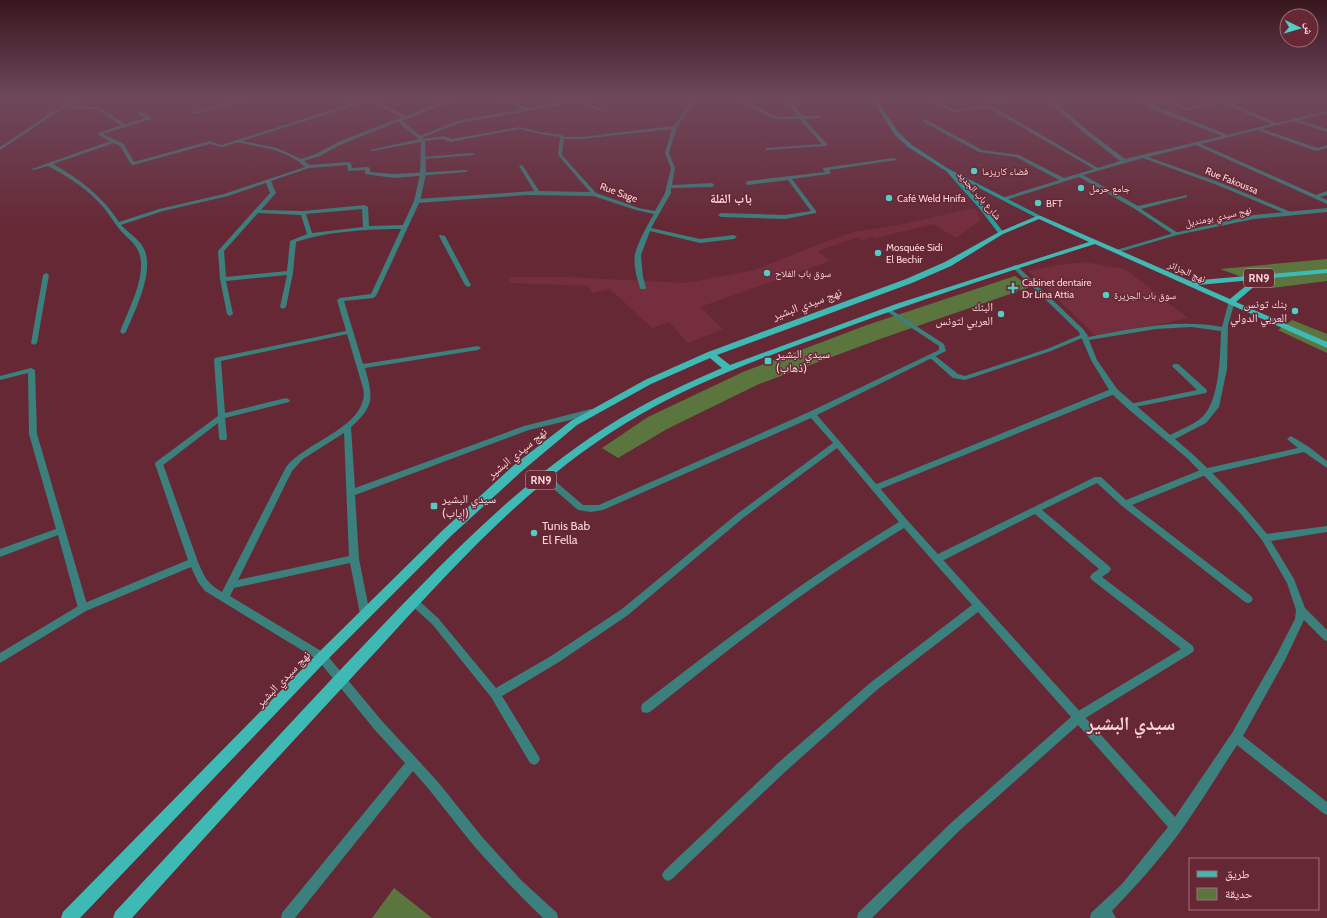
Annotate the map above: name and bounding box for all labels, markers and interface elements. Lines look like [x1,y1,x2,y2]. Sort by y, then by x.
north arrow [1279,8,1319,48]
text: ش [1300,22,1316,36]
street label: Rue Fakoussa [1203,164,1260,197]
place label: فضاء كاريزما [982,165,1028,178]
marker: فضاء كاريزما [969,166,979,176]
street label: شارع باب الجديد [955,168,1005,223]
street label: Rue Sage [598,180,640,205]
place label: جامع حرمل [1089,182,1131,195]
marker: جامع حرمل [1076,183,1086,193]
district label: باب الفلة [710,190,752,206]
place label: Café Weld Hnifa [897,192,966,205]
marker: Café Weld Hnifa [884,193,894,203]
place label: BFT [1046,197,1063,210]
marker: BFT [1033,198,1043,208]
street label: نهج سيدي بومنديل [1184,203,1253,231]
place label: Mosquée Sidi El Bechir [886,241,943,266]
marker: Mosquée Sidi El Bechir [873,248,883,258]
street label: نهج الجزائر [1165,257,1208,285]
place label: سوق باب الفلاح [775,267,831,280]
marker: سوق باب الفلاح [762,268,772,278]
road number: RN9 [1244,269,1274,287]
place label: Cabinet dentaire Dr Lina Attia [1022,276,1092,301]
marker: Cabinet dentaire Dr Lina Attia [1007,282,1019,294]
street label: نهج سيدي البشير [769,284,845,326]
place label: سوق باب الجزيرة [1114,289,1176,302]
marker: سوق باب الجزيرة [1101,290,1111,300]
place label: بنك تونس العربي الدولي [1230,296,1287,328]
place label: البنك العربي لتونس [936,299,993,331]
marker: بنك تونس العربي الدولي [1290,306,1300,316]
marker: البنك العربي لتونس [996,309,1006,319]
place label: سيدي البشير (ذهاب) [775,346,830,375]
marker: سيدي البشير (ذهاب) [763,356,773,366]
street label: نهج سيدي البشير [483,424,552,484]
road number: RN9 [526,471,556,489]
place label: سيدي البشير (إياب) [441,491,496,521]
marker: سيدي البشير (إياب) [429,501,439,511]
place label: Tunis Bab El Fella [542,518,590,547]
marker: Tunis Bab El Fella [529,528,539,538]
street label: نهج سيدي البشير [251,647,315,713]
district label: سيدي البشير [1086,712,1175,739]
legend [1189,858,1319,910]
text: طريق [1225,866,1250,881]
text: حديقة [1225,886,1253,901]

